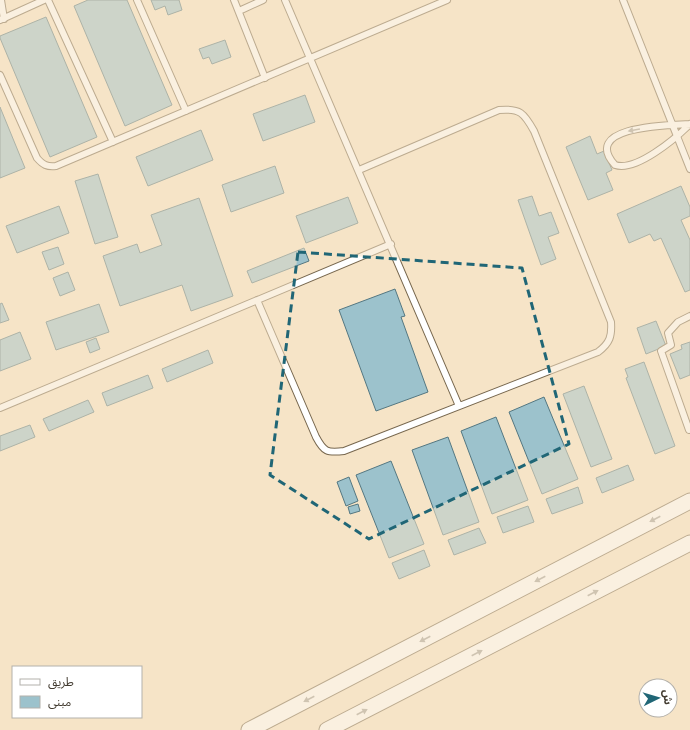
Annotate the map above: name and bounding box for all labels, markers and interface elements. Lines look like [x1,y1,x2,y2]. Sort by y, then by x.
one-way arrow [628,127,640,133]
one-way arrow [650,515,661,522]
one-way arrow [534,575,546,582]
one-way arrow [587,590,599,596]
one-way arrow [419,635,431,642]
one-way arrow [472,649,483,656]
legend [12,666,142,718]
text: طريق [48,673,74,692]
north arrow [638,678,678,718]
text: ش [658,689,677,705]
text: مبنى [48,693,71,712]
one-way arrow [304,695,315,702]
one-way arrow [356,709,368,715]

